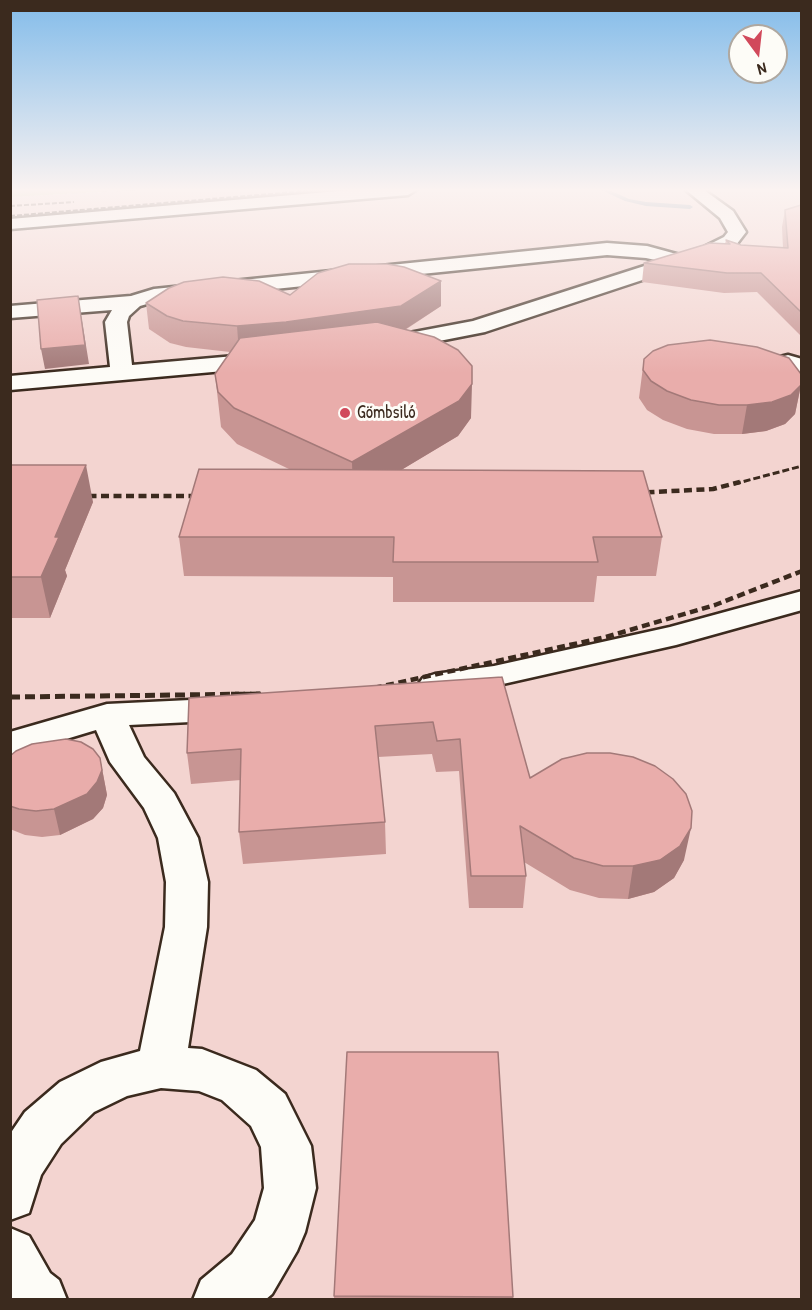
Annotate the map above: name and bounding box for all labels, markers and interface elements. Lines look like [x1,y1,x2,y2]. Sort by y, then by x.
north arrow [728,24,788,84]
text: N [755,58,769,81]
place label: Gömbsiló [357,402,416,424]
marker: Gömbsiló [338,406,352,420]

